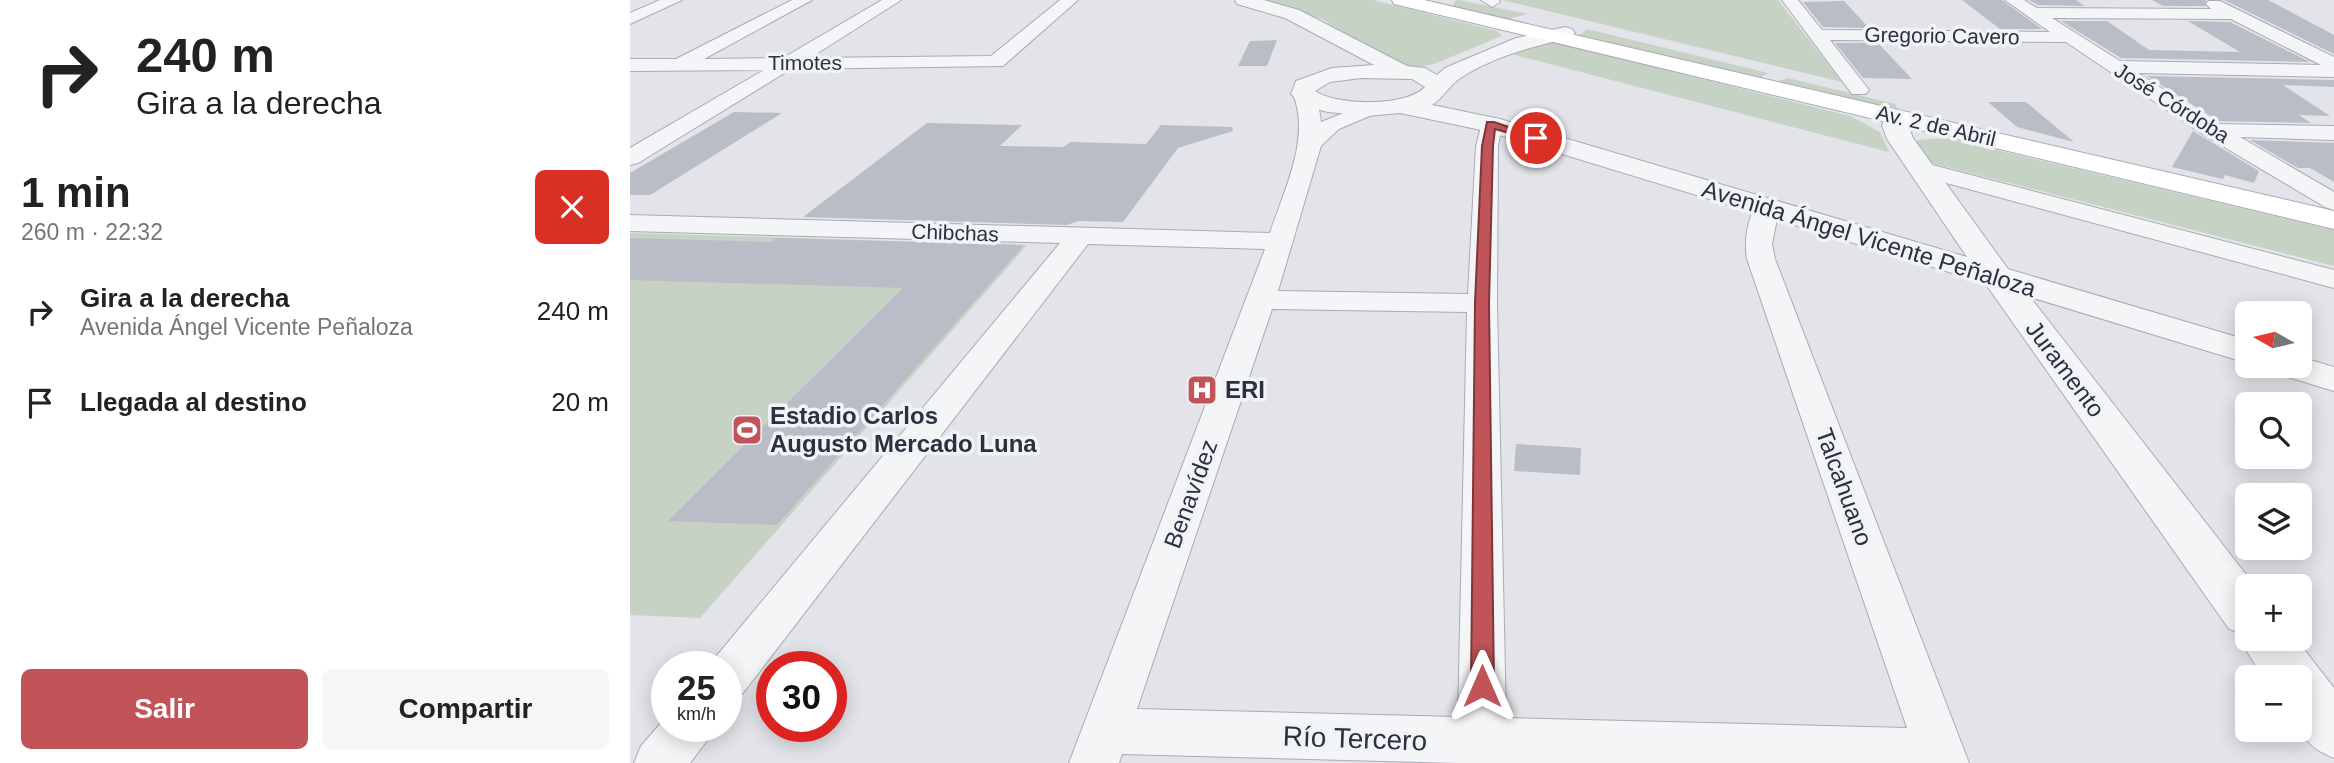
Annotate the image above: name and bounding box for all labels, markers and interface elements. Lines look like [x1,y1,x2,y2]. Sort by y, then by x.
street label: Gregorio Cavero [1864,23,2020,48]
icon: right [21,28,112,119]
text: 240 m [136,28,275,82]
street label: Timotes [768,51,842,74]
street label: José Córdoba [2111,58,2234,147]
text: Gira a la derecha [136,85,381,121]
street label: Av. 2 de Abril [1874,101,1998,150]
pin [1506,108,1566,168]
icon: arrive [1517,119,1555,157]
text: 1 min [21,169,131,216]
button: close [535,170,609,244]
street label: Avenida Ángel Vicente Peñaloza [1699,175,2040,302]
text: 260 m · 22:32 [21,219,163,245]
street label: Chibchas [911,219,999,246]
text: Gira a la derecha [80,283,290,313]
icon: right [21,293,59,331]
text: 240 m [537,296,609,326]
north arrow [2235,301,2312,378]
map controls [2235,301,2312,742]
text: Avenida Ángel Vicente Peñaloza [80,314,413,340]
street label: Juramento [2020,315,2110,422]
hospital icon: ERI [1185,373,1219,407]
place label: ERI [1225,376,1265,403]
icon: arrive [21,384,59,422]
text: Llegada al destino [80,387,307,417]
text: 20 m [551,387,609,417]
button: search [2235,392,2312,469]
place label: Estadio Carlos Augusto Mercado Luna [770,402,1037,457]
sports icon: Estadio Carlos Augusto Mercado Luna [730,413,764,447]
street label: Talcahuano [1811,425,1878,549]
street label: Benavídez [1158,436,1223,552]
button: layers [2235,483,2312,560]
button: + [2235,574,2312,651]
position arrow [1445,649,1519,723]
speed limit sign: 30 [756,651,847,742]
button: − [2235,665,2312,742]
text: 25 [677,668,716,707]
button: Salir [21,669,308,749]
button: Compartir [322,669,609,749]
text: km/h [677,704,716,724]
street label: Río Tercero [1282,720,1428,757]

